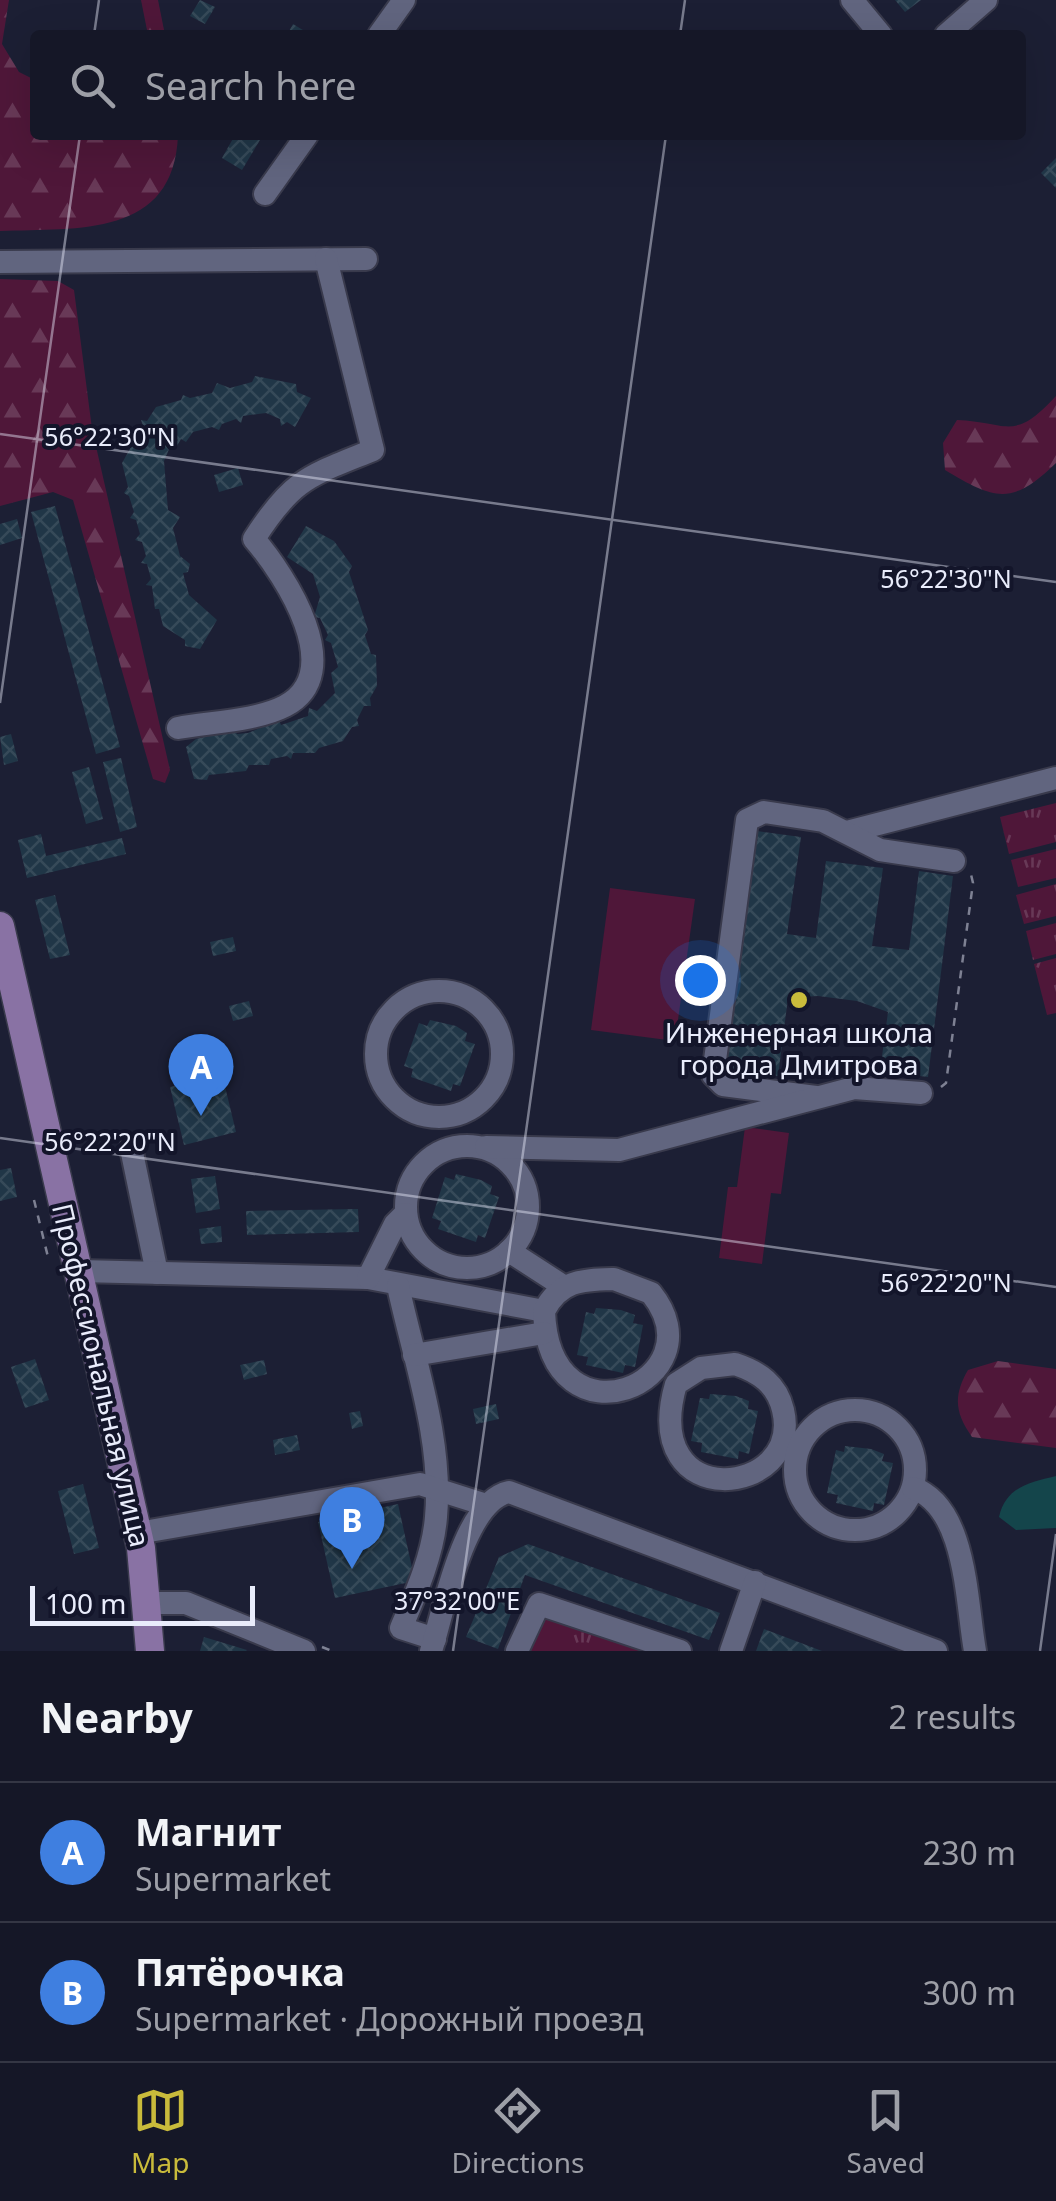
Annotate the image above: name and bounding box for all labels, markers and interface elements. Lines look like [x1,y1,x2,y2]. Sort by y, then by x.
search box [30,30,1026,140]
icon: search [65,58,120,113]
text: Search here [145,59,356,111]
text: 56°22'30"N [44,419,176,453]
text: 56°22'30"N [880,561,1012,595]
your location [675,955,726,1006]
marker: Инженерная школа города Дмитрова [788,989,810,1011]
place label: Инженерная школа города Дмитрова [665,1013,933,1083]
pin: A [168,1034,234,1116]
text: 56°22'20"N [44,1124,176,1158]
street label: Профессиональная улица [44,1199,160,1551]
text: 56°22'20"N [880,1265,1012,1299]
pin: B [320,1486,384,1569]
scale bar [30,1581,255,1626]
text: 37°32'00"E [394,1583,520,1617]
text: 100 m [45,1584,127,1622]
text: Nearby [40,1688,193,1745]
text: 2 results [889,1695,1016,1738]
text: Магнит [135,1805,281,1857]
text: A [61,1831,84,1874]
text: 230 m [923,1831,1016,1874]
text: Supermarket [135,1857,331,1900]
text: Пятёрочка [135,1945,345,1997]
text: B [62,1971,83,2014]
text: 300 m [923,1971,1016,2014]
text: Supermarket · Дорожный проезд [135,1997,643,2040]
tab: Map [131,2083,189,2181]
tab: Directions [452,2083,584,2181]
tab: Saved [847,2083,925,2181]

